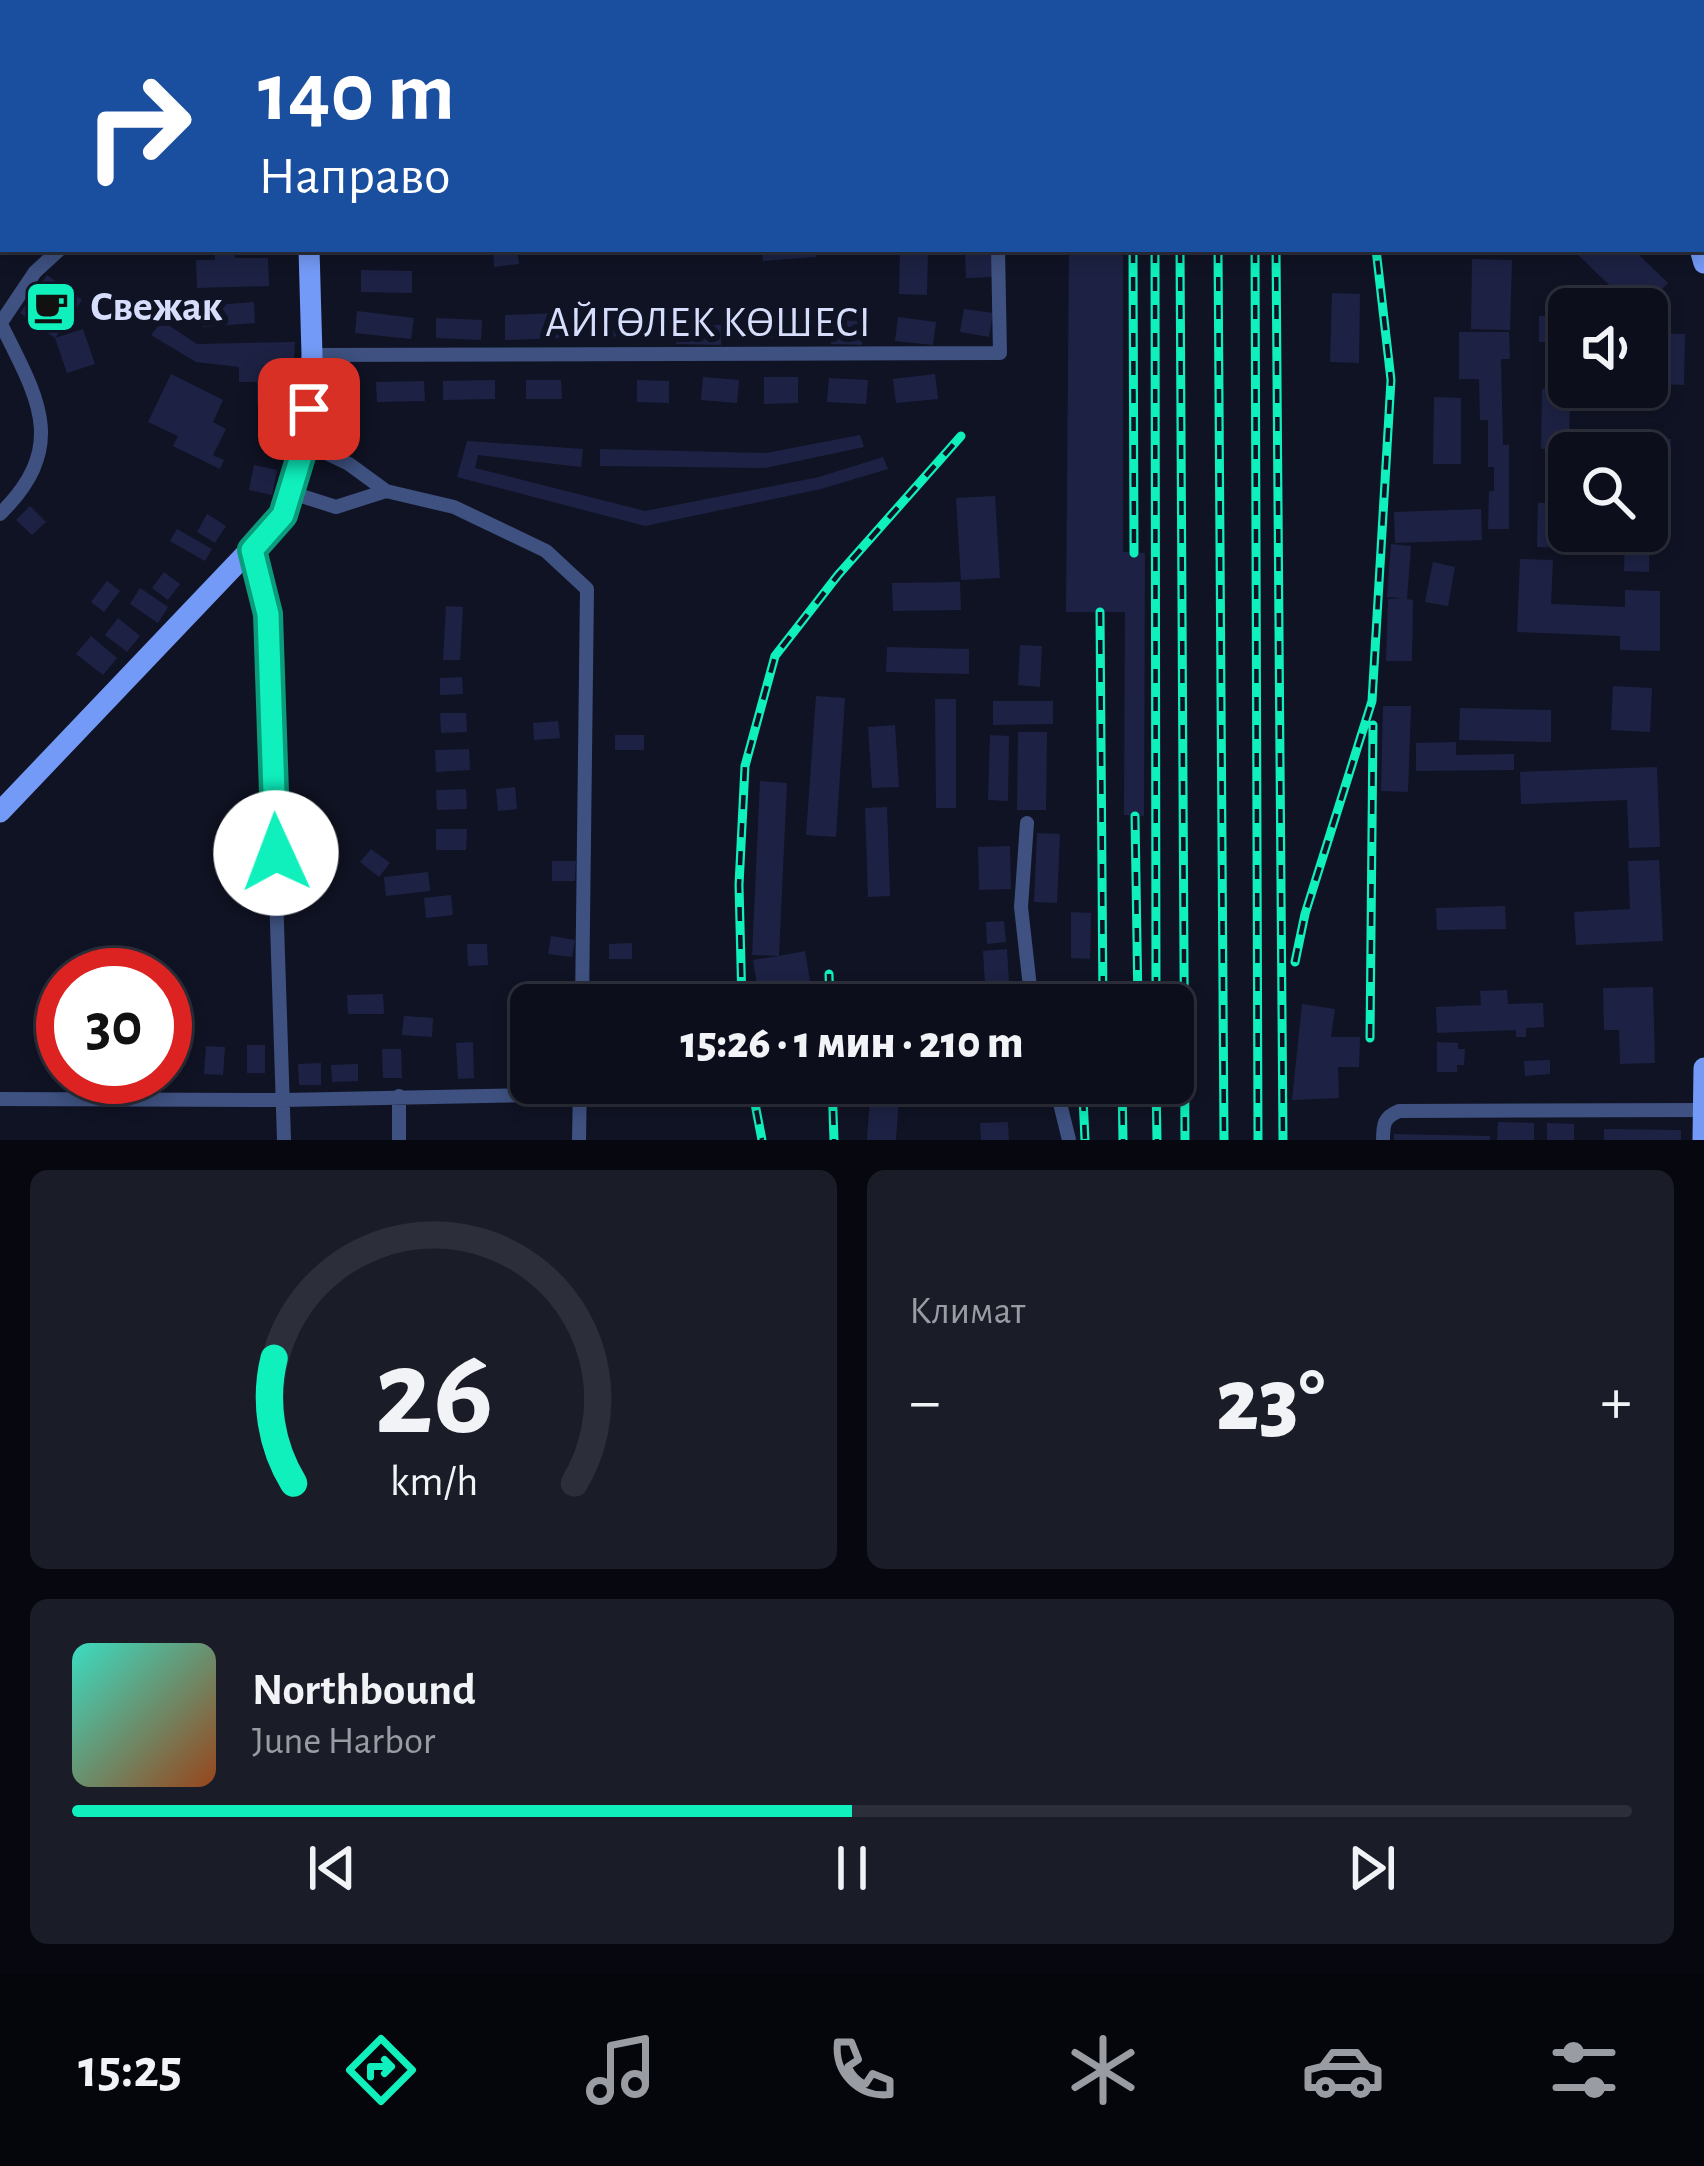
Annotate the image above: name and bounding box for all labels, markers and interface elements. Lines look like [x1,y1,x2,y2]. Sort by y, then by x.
icon: right [60,48,216,204]
text: 140 m [258,52,455,136]
text: Направо [258,150,450,204]
cafe icon: Свежак [23,279,79,335]
place label: Свежак [90,286,223,328]
map controls [1548,288,1668,552]
button: sound [1548,288,1668,408]
street label: АЙГӨЛЕК КӨШЕСІ [545,301,871,344]
pin [258,358,360,460]
icon: arrive [276,376,342,442]
button: search [1548,432,1668,552]
position arrow [213,790,339,916]
speed limit sign: 30 [36,948,192,1104]
text: 15:26 · 1 мин · 210 m [681,1021,1024,1066]
text: Климат [909,1292,1025,1331]
text: 26 [374,1332,493,1457]
text: 23° [1216,1357,1325,1447]
text: − [909,1369,941,1435]
text: + [1600,1369,1632,1435]
text: km/h [389,1460,478,1503]
text: Northbound [252,1668,476,1713]
text: June Harbor [252,1722,435,1761]
icon: previous [299,1835,365,1901]
icon: pause [819,1835,885,1901]
icon: next [1339,1835,1405,1901]
icon: directions [339,2028,423,2112]
icon: music [579,2028,663,2112]
icon: phone [820,2028,904,2112]
icon: climate [1061,2028,1145,2112]
icon: car [1301,2028,1385,2112]
icon: filters [1542,2028,1626,2112]
text: 15:25 [78,2043,182,2097]

